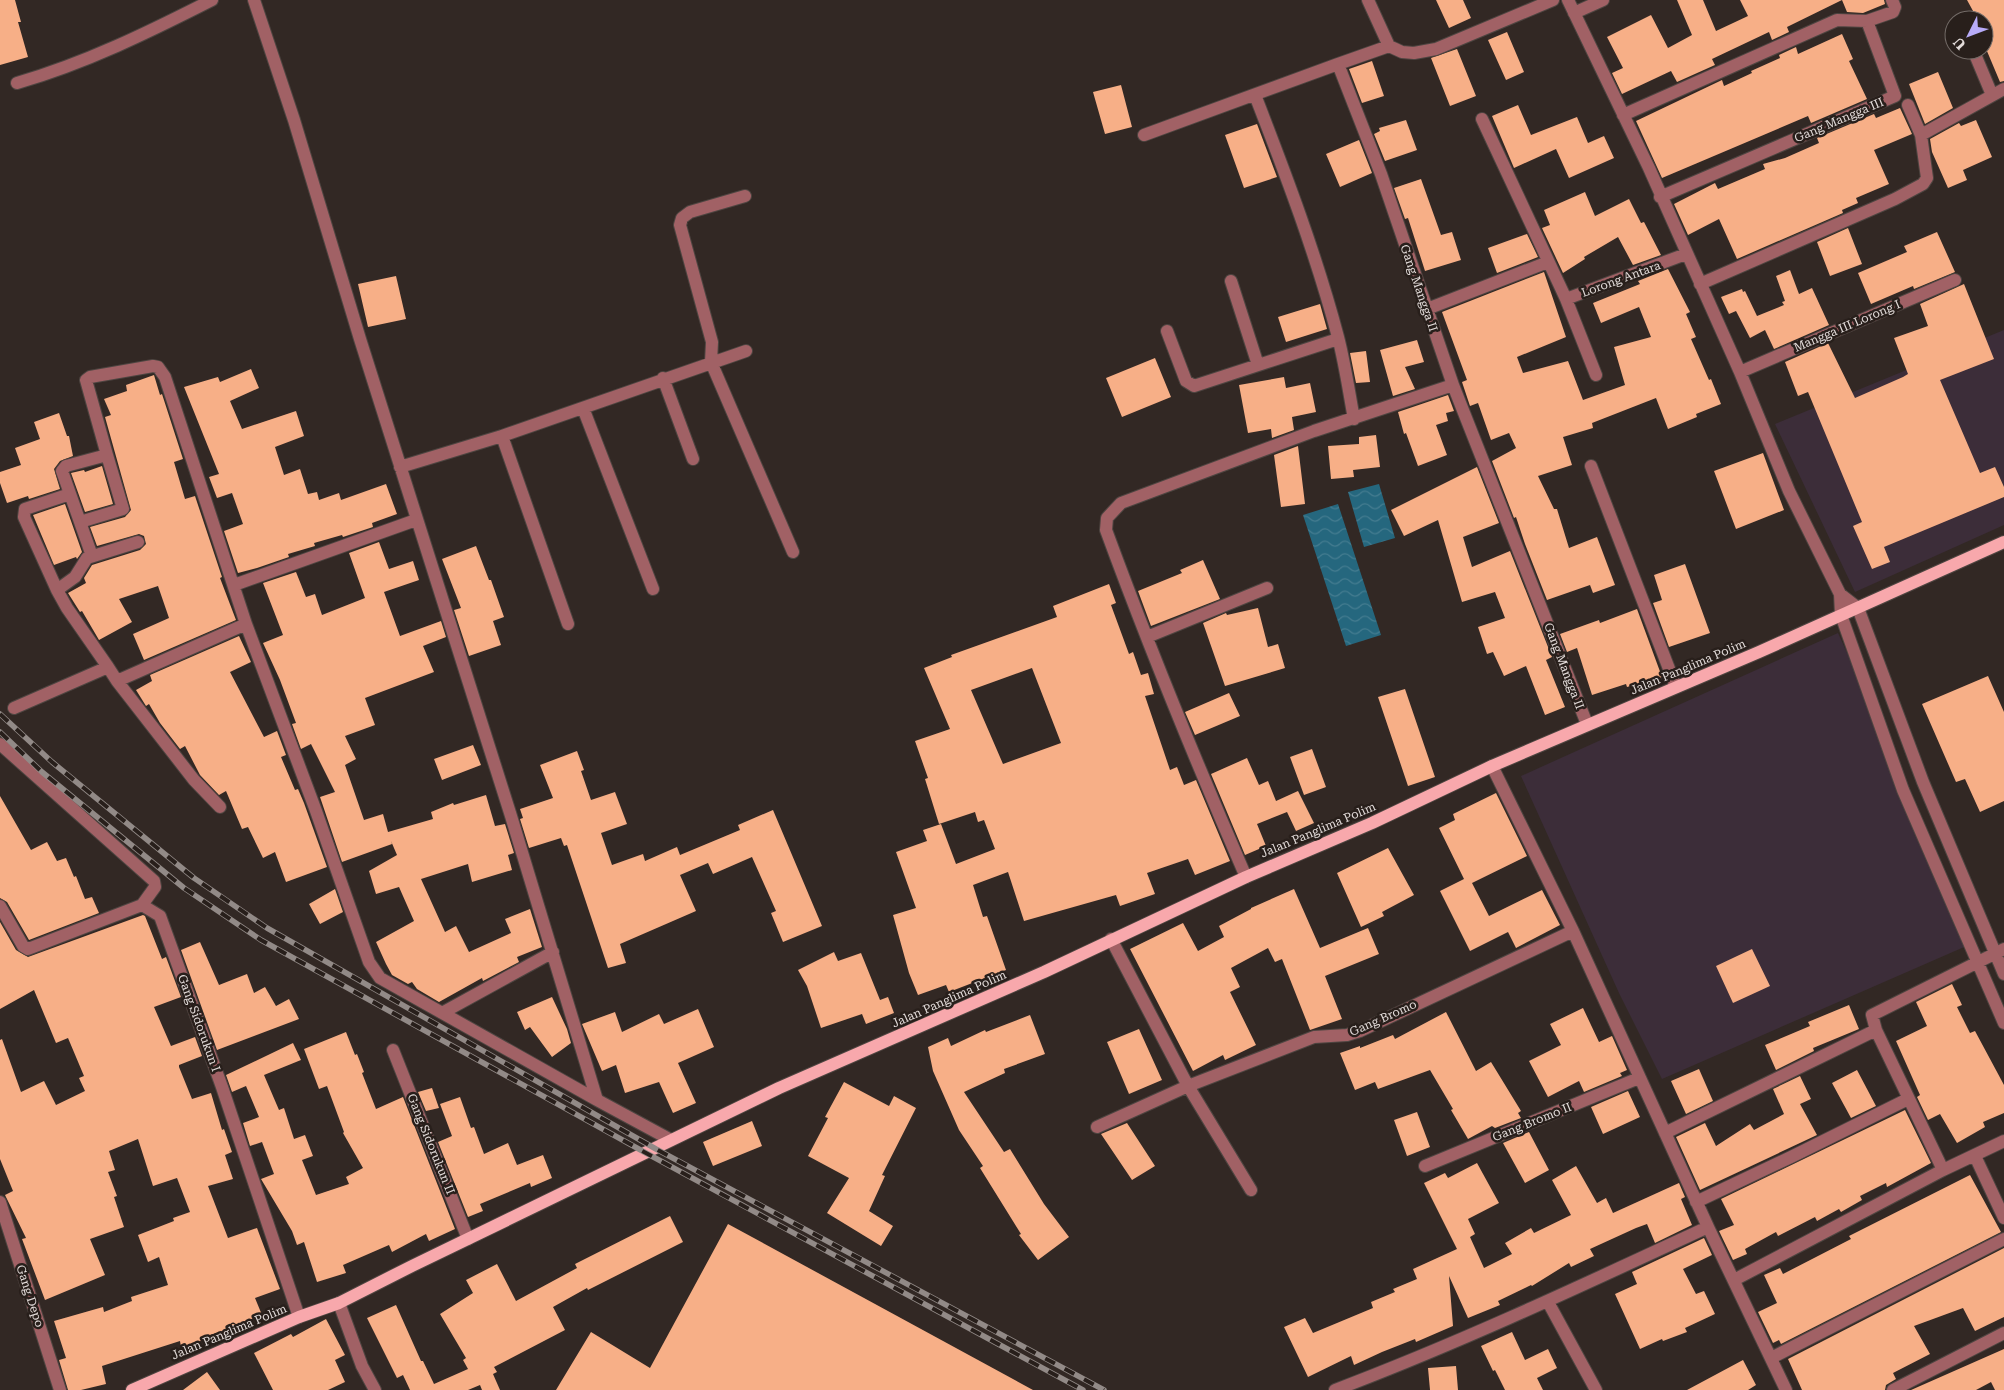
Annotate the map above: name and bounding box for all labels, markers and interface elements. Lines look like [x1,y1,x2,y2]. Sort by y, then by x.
north arrow [1944,10,1994,60]
text: U [1950,34,1969,53]
street label: Gang Mangga III [1792,95,1886,145]
street label: Gang Mangga II [1398,243,1440,333]
street label: Lorong Antara [1580,258,1663,300]
street label: Mangga III Lorong I [1792,297,1902,355]
street label: Gang Mangga II [1541,621,1587,711]
street label: Jalan Panglima Polim [1628,636,1748,698]
street label: Jalan Panglima Polim [1258,799,1378,861]
street label: Jalan Panglima Polim [890,967,1008,1031]
street label: Gang Sidorukun I [175,972,223,1074]
street label: Gang Bromo [1347,997,1419,1039]
street label: Gang Sidorukun II [404,1092,458,1196]
street label: Gang Bromo II [1490,1100,1574,1144]
street label: Gang Depo [13,1263,47,1329]
street label: Jalan Panglima Polim [169,1301,289,1363]

